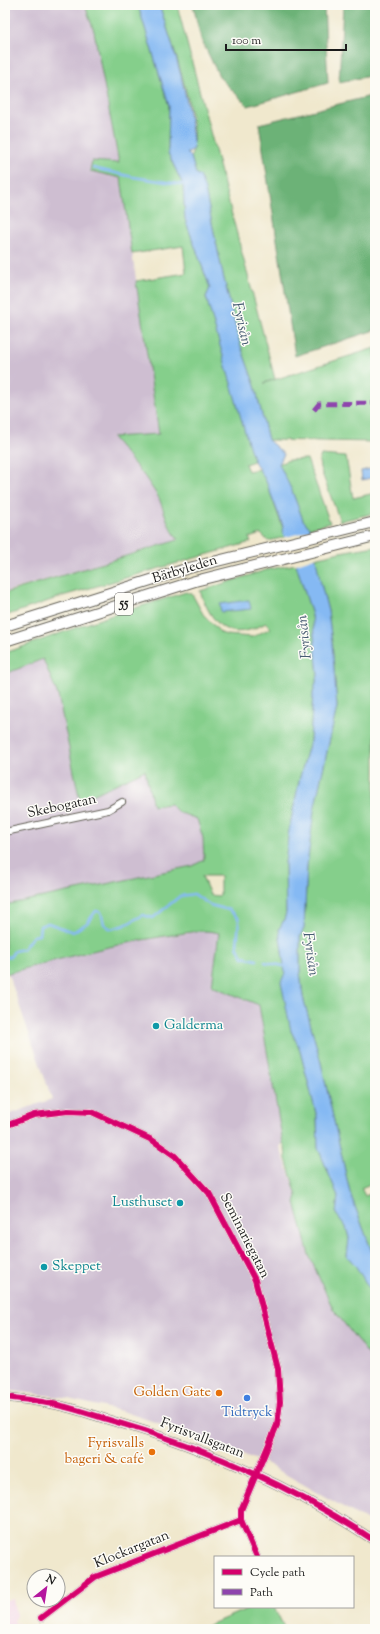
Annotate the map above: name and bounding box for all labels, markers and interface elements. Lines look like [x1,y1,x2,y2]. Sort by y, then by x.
scale bar [226,26,346,52]
text: 100 m [232,32,261,50]
water label: Fyrisån [226,300,256,348]
street label: Bärbyleden [150,551,220,589]
road number: 55 [115,593,133,615]
water label: Fyrisån [292,614,318,660]
street label: Skebogatan [26,790,98,824]
water label: Fyrisån [297,931,323,977]
place label: Galderma [164,1016,224,1036]
marker: Galderma [151,1021,161,1031]
street label: Seminariegatan [214,1190,274,1282]
place label: Lusthuset [112,1193,172,1213]
marker: Lusthuset [175,1198,185,1208]
place label: Skeppet [52,1257,101,1277]
marker: Skeppet [39,1262,49,1272]
place label: Golden Gate [134,1383,211,1403]
marker: Golden Gate [214,1388,224,1398]
marker: Tidtryck [242,1393,252,1403]
place label: Tidtryck [221,1403,273,1423]
street label: Fyrisvallsgatan [157,1414,247,1464]
place label: Fyrisvalls bageri & café [64,1434,144,1470]
marker: Fyrisvalls bageri & café [147,1447,157,1457]
street label: Klockargatan [91,1526,173,1574]
legend [214,1556,354,1608]
text: Cycle path [250,1564,305,1582]
north arrow [26,1568,66,1608]
text: N [42,1571,58,1589]
text: Path [250,1584,273,1602]

